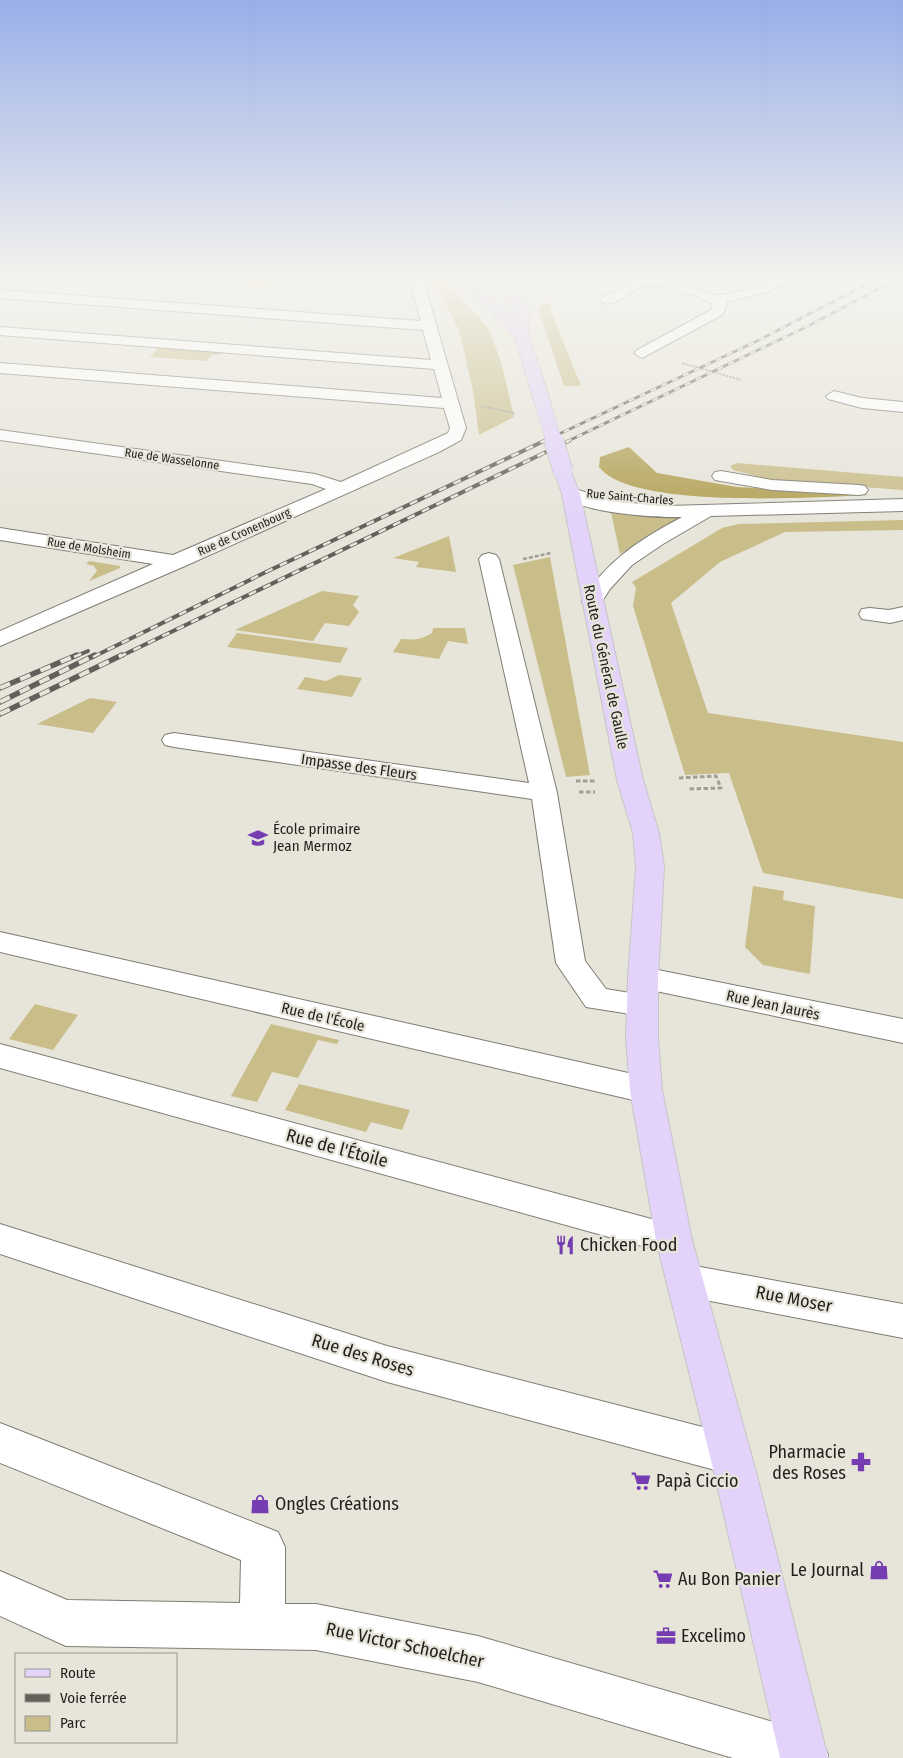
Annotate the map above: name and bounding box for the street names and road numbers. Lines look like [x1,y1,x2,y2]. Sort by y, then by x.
street label: Rue de Wasselonne [124,445,220,473]
street label: Rue Saint-Charles [586,486,674,508]
street label: Rue de Cronenbourg [195,505,293,559]
street label: Rue de Molsheim [46,534,132,562]
street label: Route du Général de Gaulle [580,583,632,751]
street label: Impasse des Fleurs [300,750,418,784]
street label: Rue Jean Jaurès [725,986,821,1024]
street label: Rue de l'École [280,999,366,1035]
street label: Rue de l'Étoile [284,1123,391,1172]
street label: Rue Moser [754,1281,835,1317]
street label: Rue des Roses [309,1329,417,1381]
street label: Rue Victor Schoelcher [324,1618,487,1673]

